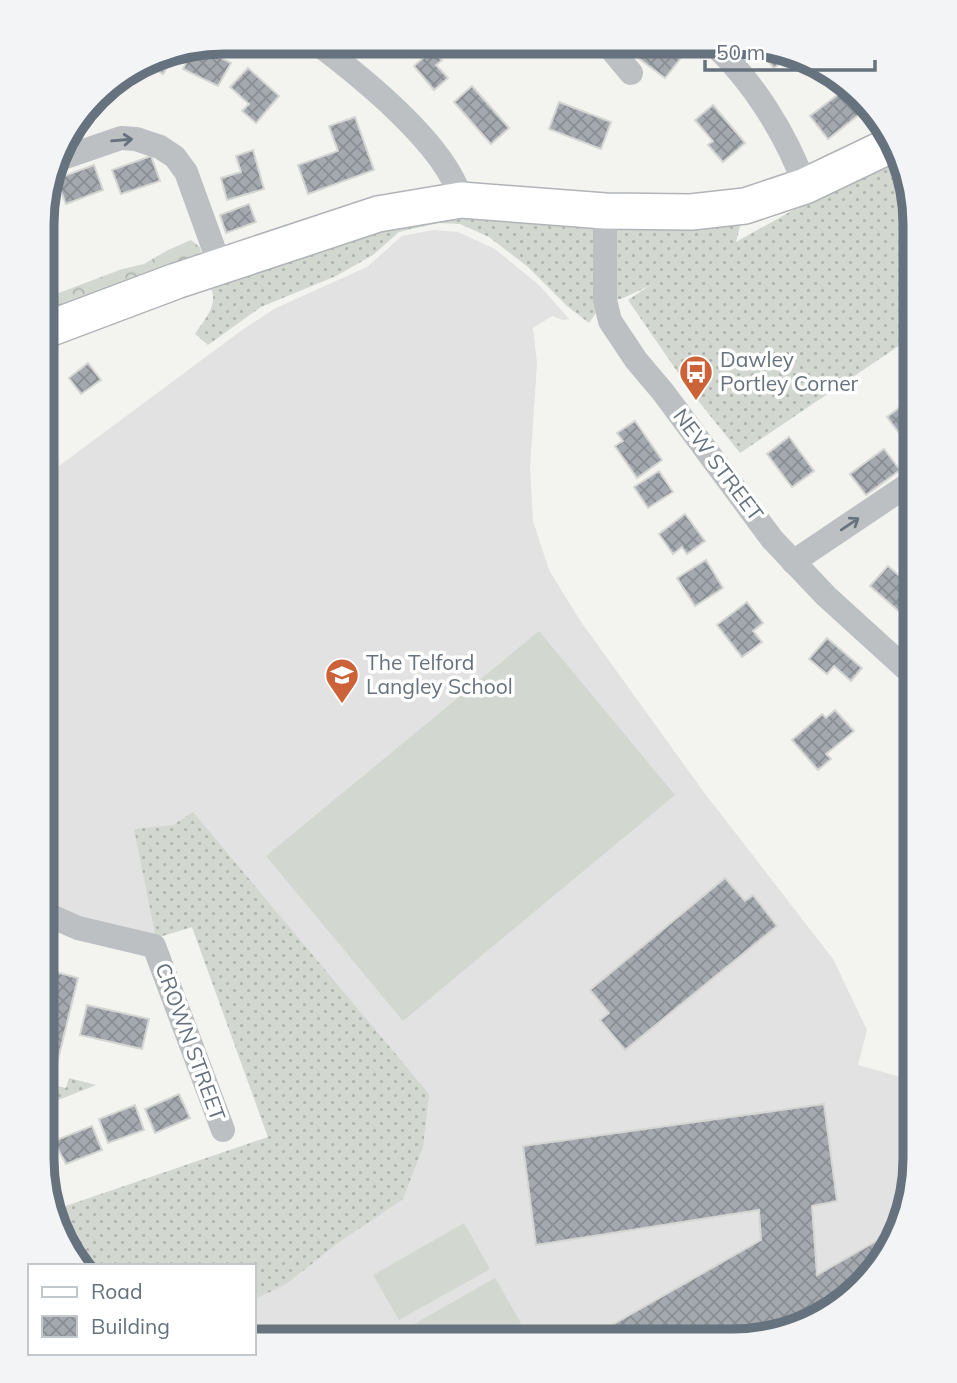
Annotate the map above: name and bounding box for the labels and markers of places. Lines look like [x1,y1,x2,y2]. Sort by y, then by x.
place label: Dawley Portley Corner [720,346,859,396]
bus stop icon: Dawley Portley Corner [677,353,715,402]
place label: The Telford Langley School [366,649,513,699]
school or university icon: The Telford Langley School [323,656,361,705]

